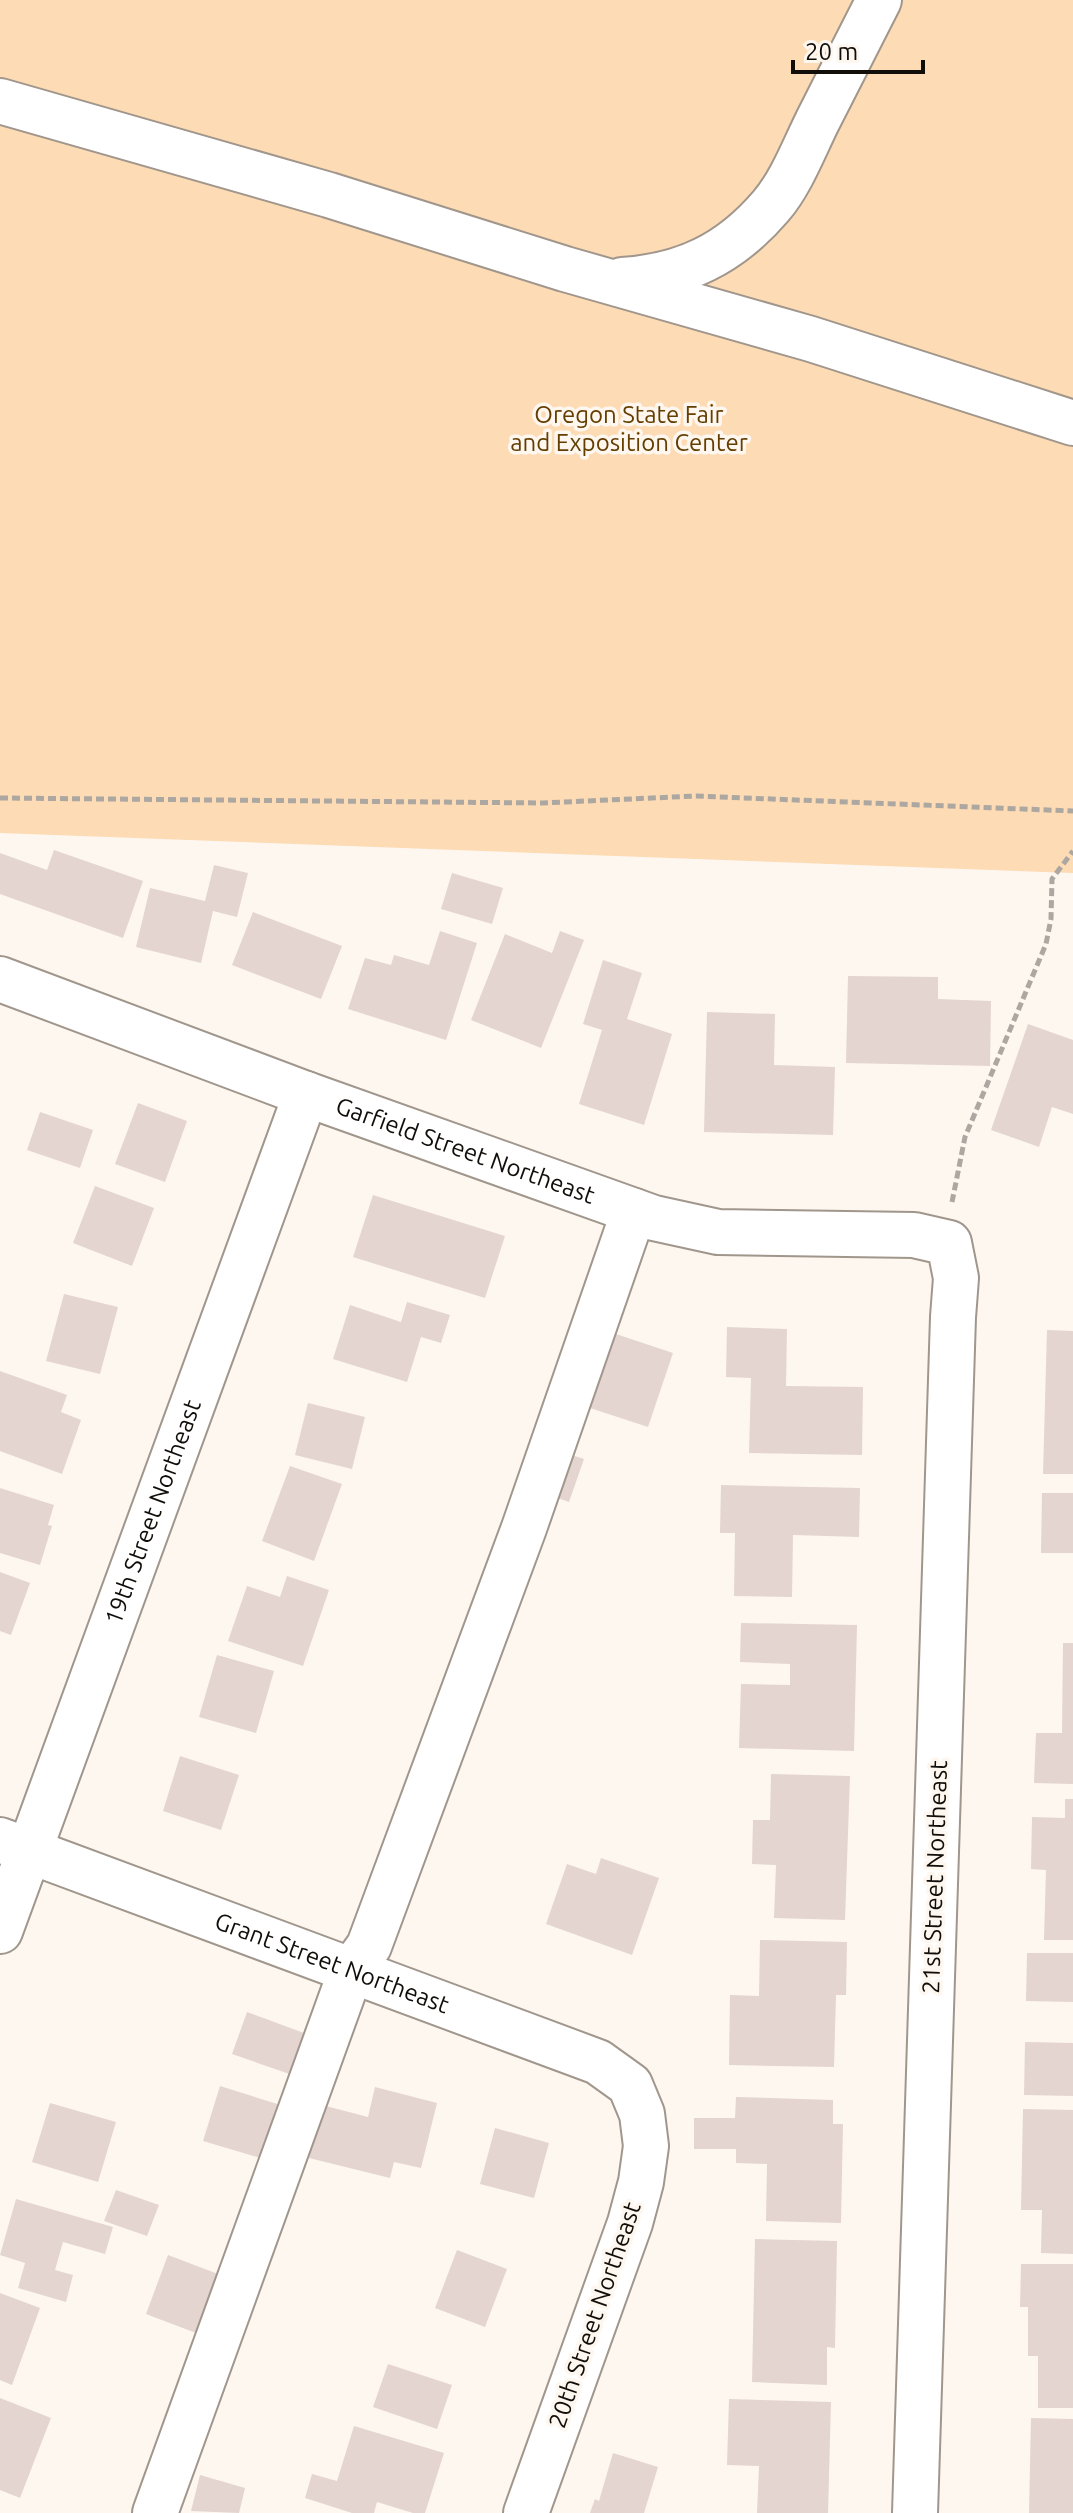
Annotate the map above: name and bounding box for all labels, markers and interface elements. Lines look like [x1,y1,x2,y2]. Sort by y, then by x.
scale bar [793,24,923,74]
text: 20 m [805,38,858,65]
park label: Oregon State Fair and Exposition Center [510,401,748,456]
street label: Garfield Street Northeast [332,1092,599,1209]
street label: 19th Street Northeast [99,1395,206,1628]
street label: 21st Street Northeast [917,1759,952,1994]
street label: Grant Street Northeast [211,1907,453,2019]
street label: 20th Street Northeast [543,2198,646,2431]

